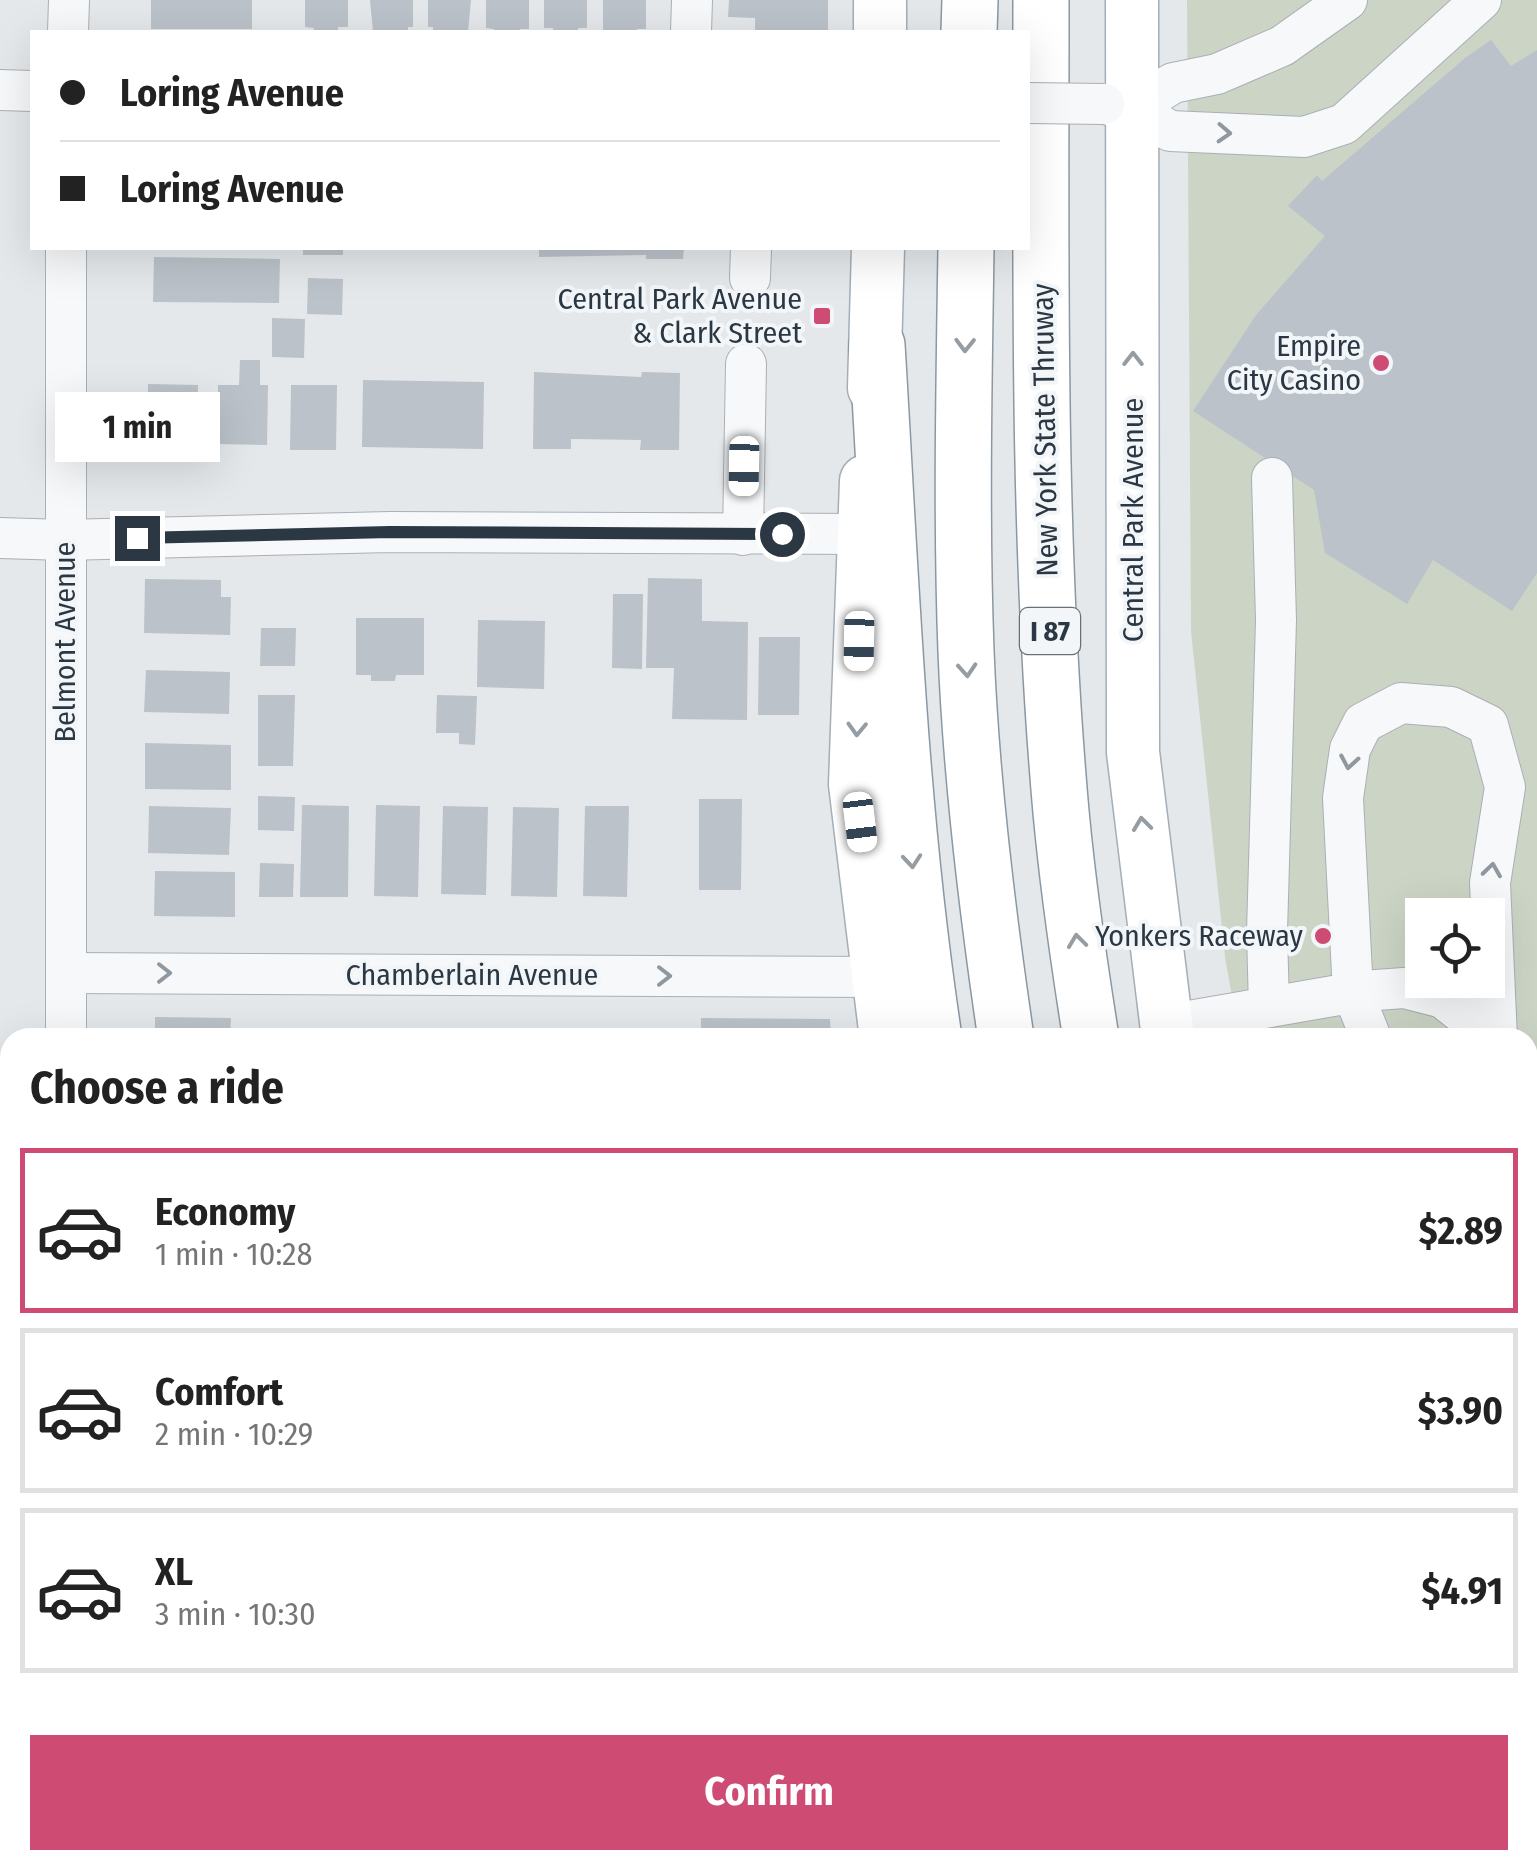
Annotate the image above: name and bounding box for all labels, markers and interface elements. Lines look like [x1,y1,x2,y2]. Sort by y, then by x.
text: Loring Avenue [120,70,344,116]
one-way arrow [1216,122,1232,143]
text: Loring Avenue [120,166,344,212]
place label: Central Park Avenue & Clark Street [558,281,802,351]
street label: New York State Thruway [1024,282,1066,577]
marker: Central Park Avenue & Clark Street [811,305,833,327]
place label: Empire City Casino [1227,328,1361,398]
one-way arrow [954,338,976,353]
one-way arrow [1122,351,1144,366]
marker: Empire City Casino [1370,352,1392,374]
callout: 1 min [54,393,220,463]
street label: Central Park Avenue [1115,398,1151,642]
text: 1 min [103,408,172,446]
car [728,436,760,496]
route start [760,512,805,557]
route end [115,516,160,561]
street label: Belmont Avenue [47,542,83,742]
road number: I 87 [1020,608,1080,654]
car [843,611,875,671]
one-way arrow [956,662,977,678]
one-way arrow [846,722,867,738]
one-way arrow [1339,753,1360,770]
car [841,790,879,854]
one-way arrow [1132,815,1153,832]
one-way arrow [900,853,922,869]
one-way arrow [1481,862,1502,879]
map controls [1405,898,1505,998]
button: locate [1405,898,1505,998]
place label: Yonkers Raceway [1095,918,1304,954]
marker: Yonkers Raceway [1312,925,1334,947]
one-way arrow [1067,933,1088,949]
street label: Chamberlain Avenue [346,957,598,993]
one-way arrow [158,962,173,984]
one-way arrow [657,965,673,986]
text: Choose a ride [30,1061,284,1115]
icon: car [35,1186,125,1276]
text: Economy [155,1189,295,1235]
text: $2.89 [1419,1208,1503,1254]
text: 1 min · 10:28 [155,1235,312,1273]
icon: car [35,1366,125,1456]
text: Comfort [155,1369,283,1415]
text: $3.90 [1418,1388,1503,1434]
text: 2 min · 10:29 [155,1415,313,1453]
icon: car [35,1546,125,1636]
text: XL [155,1549,193,1595]
text: $4.91 [1422,1568,1503,1614]
text: 3 min · 10:30 [155,1595,316,1633]
button: Confirm [30,1735,1508,1850]

